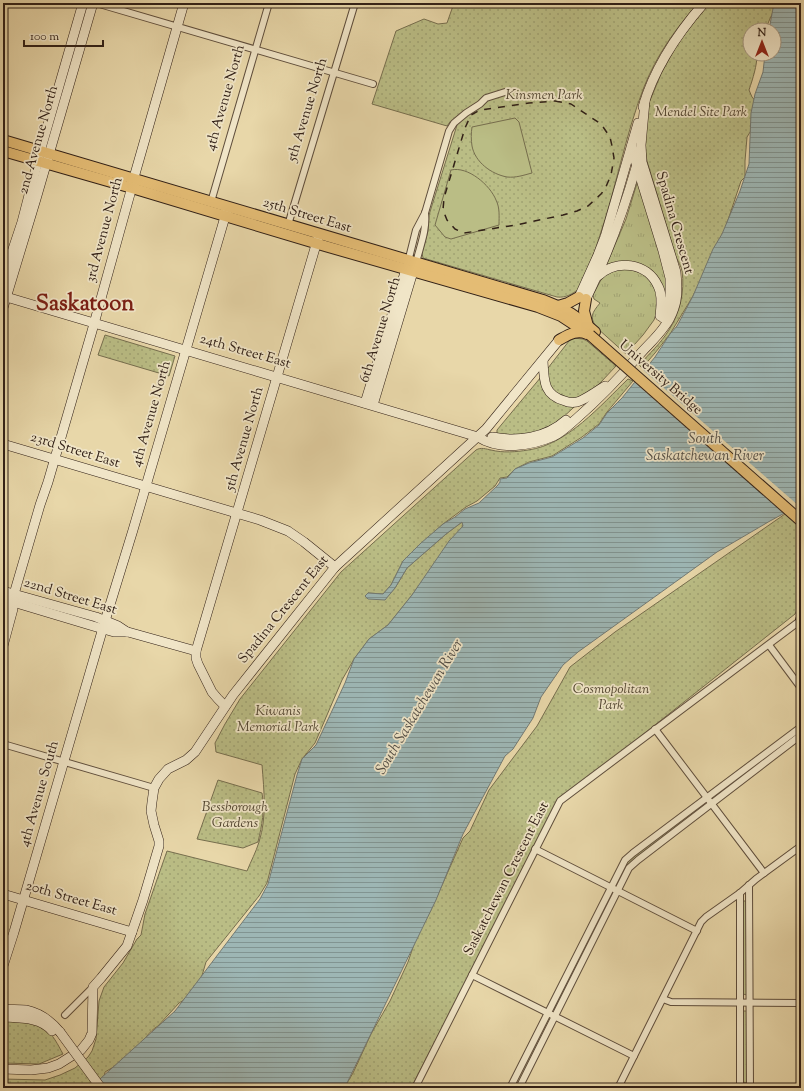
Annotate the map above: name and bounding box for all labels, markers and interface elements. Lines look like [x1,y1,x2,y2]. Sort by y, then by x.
scale bar [24,22,103,48]
north arrow [742,22,782,62]
text: N [757,25,767,41]
text: 100 m [30,28,59,46]
street label: 4th Avenue North [201,43,251,153]
street label: 5th Avenue North [282,56,333,165]
street label: 2nd Avenue North [14,83,64,197]
park label: Kinsmen Park [506,86,583,106]
park label: Mendel Site Park [655,103,748,123]
street label: Spadina Crescent [650,169,698,277]
street label: 3rd Avenue North [81,175,129,285]
street label: 25th Street East [260,193,354,239]
street label: 6th Avenue North [355,275,407,385]
district label: Saskatoon [36,289,134,321]
street label: 24th Street East [197,329,293,375]
street label: University Bridge [614,336,706,420]
street label: 4th Avenue North [127,359,177,469]
street label: 5th Avenue North [220,385,269,494]
street label: 23rd Street East [28,428,122,474]
water label: South Saskatchewan River [646,429,765,467]
street label: Spadina Crescent East [234,551,334,668]
street label: 22nd Street East [21,573,119,621]
water label: South Saskatchewan River [371,635,469,779]
park label: Cosmopolitan Park [573,680,650,716]
park label: Kiwanis Memorial Park [237,702,320,738]
street label: 4th Avenue South [15,738,65,850]
park label: Bessborough Gardens [202,798,268,834]
street label: Saskatchewan Crescent East [459,798,555,959]
street label: 20th Street East [23,876,119,922]

